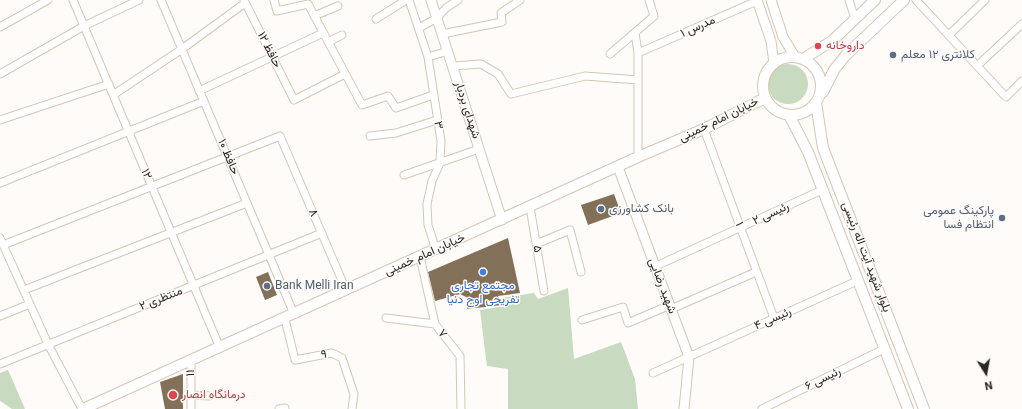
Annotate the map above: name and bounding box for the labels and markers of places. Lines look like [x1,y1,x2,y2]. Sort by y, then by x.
place label: داروخانه [826,39,865,53]
marker: داروخانه [813,41,823,51]
place label: کلانتری ۱۲ معلم [901,48,975,62]
marker: کلانتری ۱۲ معلم [888,50,898,60]
place label: بانک کشاورزی [609,202,674,216]
marker: بانک کشاورزی [596,204,606,214]
place label: پارکینگ عمومی انتظام فسا [923,204,994,232]
marker: پارکینگ عمومی انتظام فسا [997,213,1007,223]
marker: مجتمع تجاری تفریحی اوج دنیا [478,267,488,277]
place label: Bank Melli Iran [275,279,354,293]
place label: مجتمع تجاری تفریحی اوج دنیا [447,279,519,307]
marker: Bank Melli Iran [262,281,272,291]
place label: درمانگاه انصار [182,388,245,402]
marker: درمانگاه انصار [167,389,179,401]

